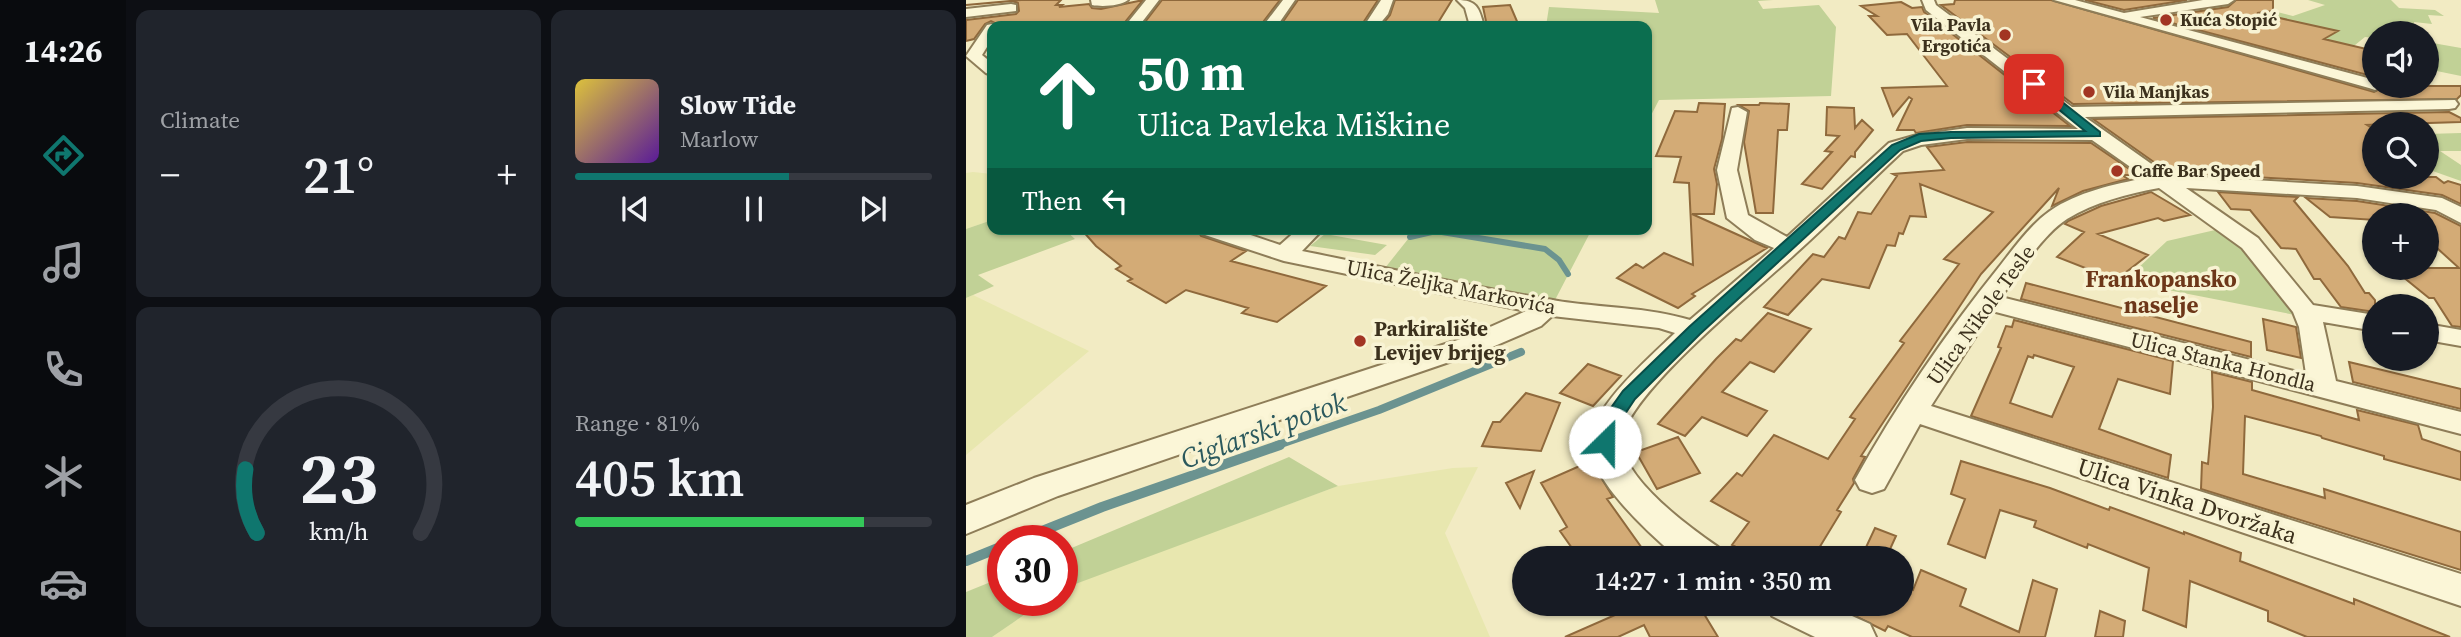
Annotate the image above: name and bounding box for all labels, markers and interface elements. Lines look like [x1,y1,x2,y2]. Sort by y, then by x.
place label: Kuća Stopić [2180,7,2277,32]
place label: Vila Pavla Ergotića [1911,12,1991,58]
marker: Kuća Stopić [2158,12,2174,28]
map controls [2362,21,2439,371]
button: sound [2362,21,2439,98]
marker: Vila Pavla Ergotića [1997,27,2013,43]
text: 14:26 [24,29,102,73]
text: 50 m [1137,39,1245,106]
icon: ahead [1022,49,1113,140]
pin [2004,54,2064,114]
icon: arrive [2015,65,2053,103]
place label: Vila Manjkas [2103,79,2209,104]
marker: Vila Manjkas [2081,84,2097,100]
text: Slow Tide [680,87,796,123]
text: Ulica Pavleka Miškine [1137,103,1450,147]
text: Climate [160,104,240,136]
button: search [2362,112,2439,189]
text: Marlow [680,123,758,155]
icon: directions [39,131,88,180]
text: 21° [303,139,374,210]
text: − [160,149,180,201]
text: + [497,149,517,201]
place label: Caffe Bar Speed [2131,158,2261,183]
marker: Caffe Bar Speed [2109,163,2125,179]
icon: left [1096,182,1134,220]
text: Then [1022,183,1082,219]
icon: previous [616,190,654,228]
icon: pause [735,190,773,228]
icon: next [854,190,892,228]
button: + [2362,203,2439,280]
icon: music [39,238,88,287]
street label: Ulica Nikole Tesle [1920,239,2041,391]
street label: Ulica Željka Markovića [1344,252,1559,321]
district label: Frankopansko naselje [2085,263,2237,321]
button: − [2362,294,2439,371]
place label: Parkiralište Levijev brijeg [1374,314,1506,367]
street label: Ulica Stanka Hondla [2127,324,2319,399]
marker: Parkiralište Levijev brijeg [1352,333,1368,349]
icon: phone [39,345,88,394]
water label: Ciglarski potok [1175,382,1352,478]
position arrow [1568,405,1642,479]
text: Range · 81% [575,407,700,439]
text: 23 [299,428,378,527]
text: 405 km [575,442,744,513]
street label: Ulica Vinka Dvoržaka [2073,449,2302,552]
icon: climate [39,452,88,501]
text: km/h [309,514,368,548]
speed limit sign: 30 [987,525,1078,616]
icon: car [39,559,88,608]
text: 14:27 · 1 min · 350 m [1594,563,1832,599]

